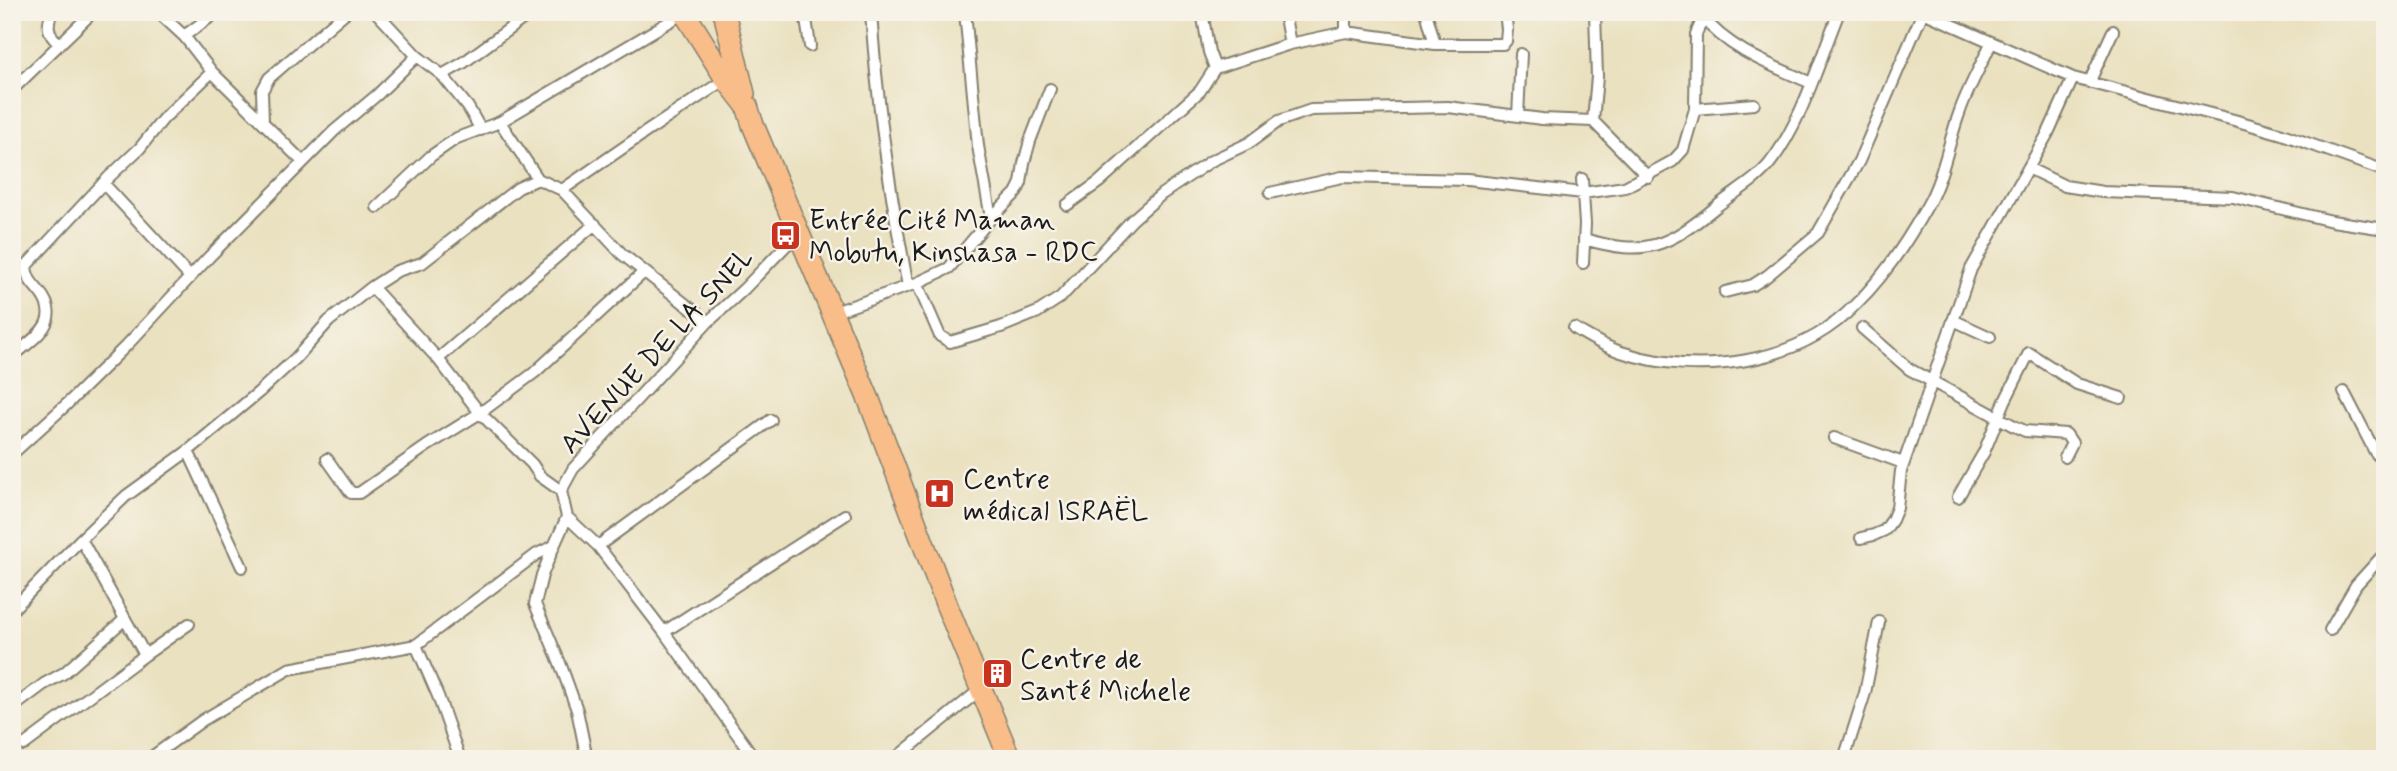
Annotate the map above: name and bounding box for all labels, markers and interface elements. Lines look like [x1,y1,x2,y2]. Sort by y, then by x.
place label: Entrée Cité Maman Mobutu, Kinshasa - RDC [809,203,1098,272]
bus stop icon: Entrée Cité Maman Mobutu, Kinshasa - RDC [769,218,803,252]
street label: AVENUE DE LA SNEL [553,241,763,463]
place label: Centre médical ISRAËL [963,462,1149,531]
hospital icon: Centre médical ISRAËL [923,477,957,511]
place label: Centre de Santé Michele [1020,642,1191,711]
building icon: Centre de Santé Michele [980,657,1014,691]

